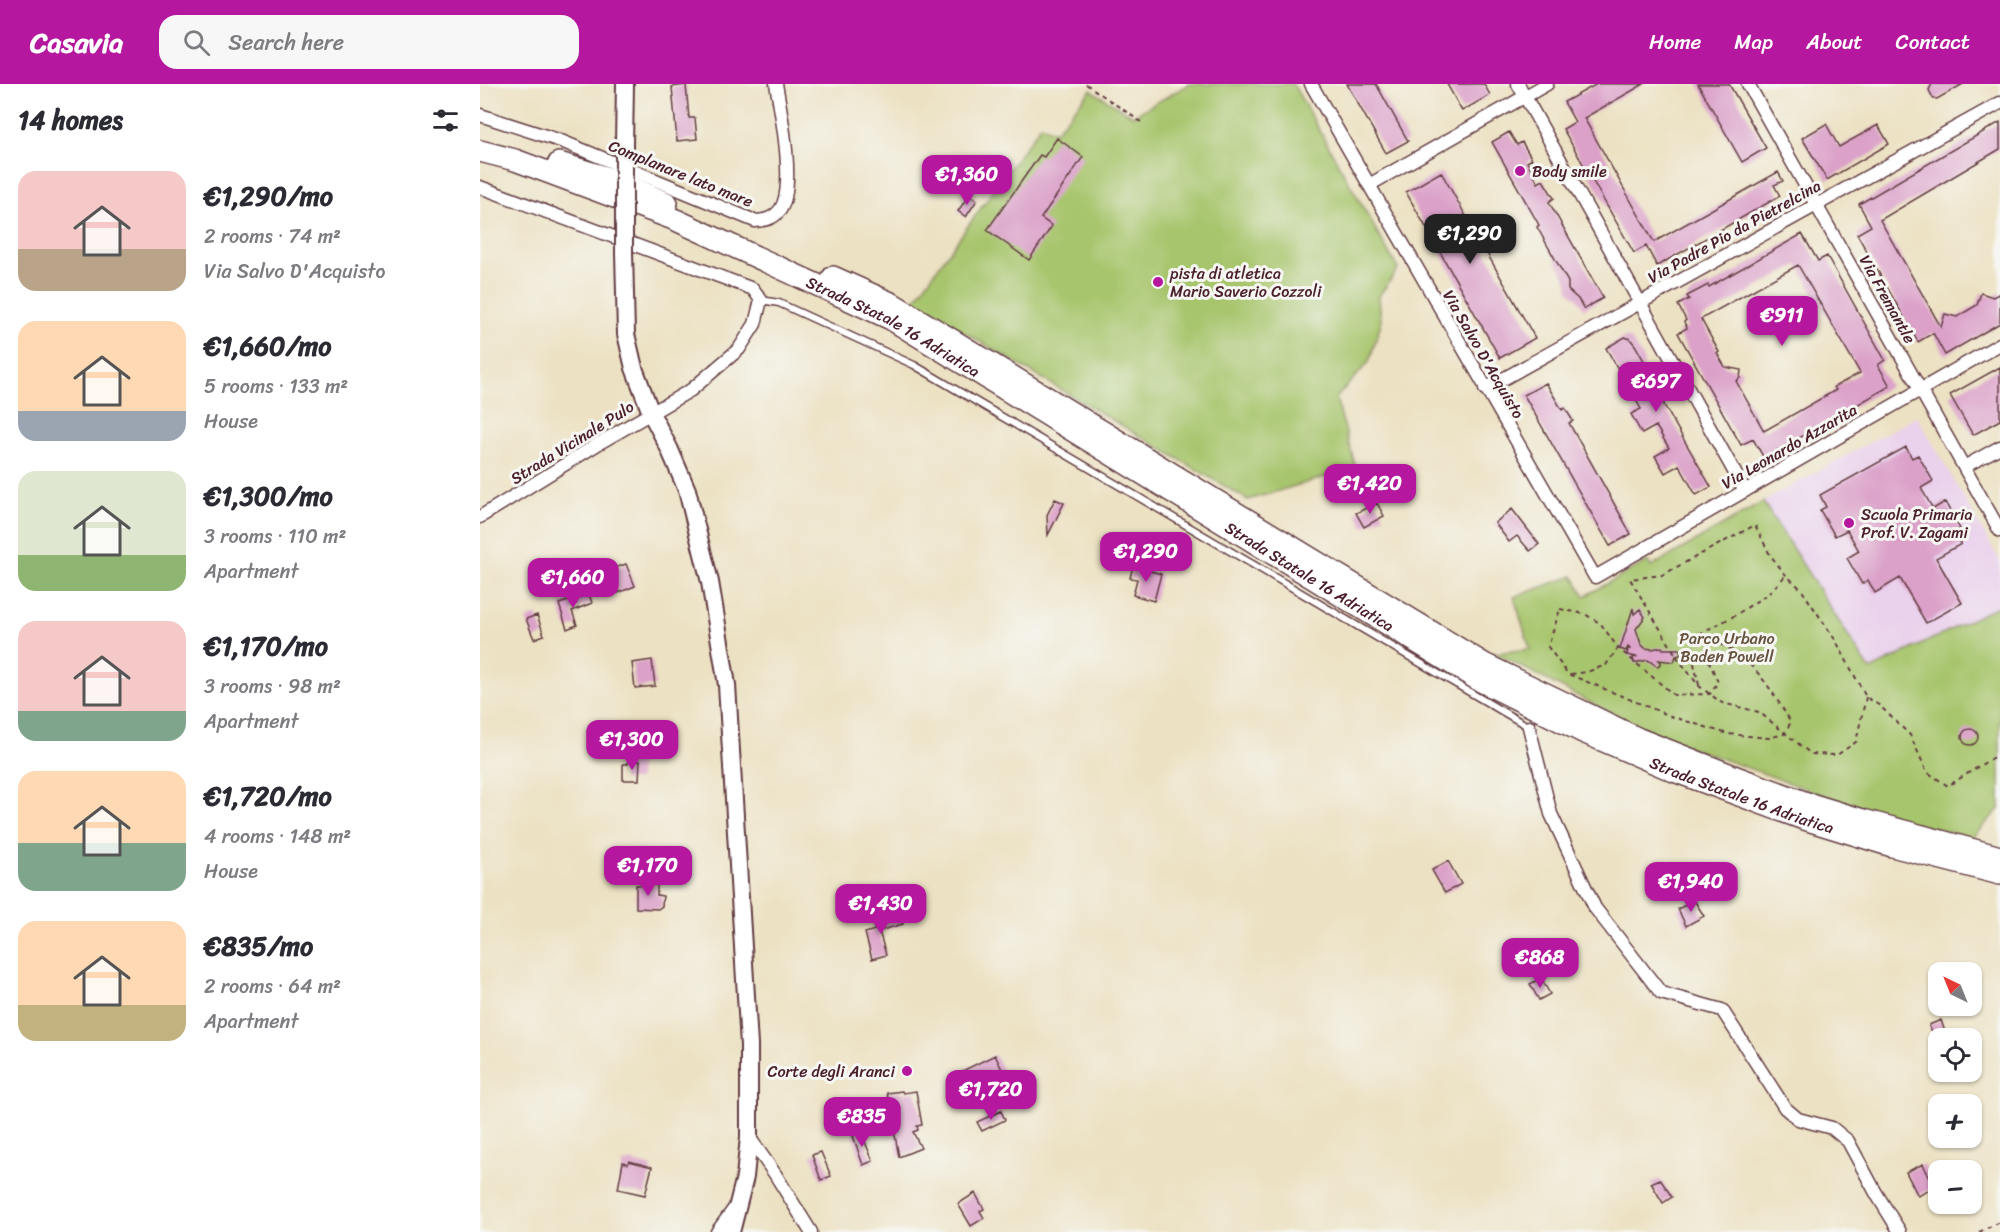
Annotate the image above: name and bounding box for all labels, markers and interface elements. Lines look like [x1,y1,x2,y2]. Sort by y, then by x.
search box [159,15,579,69]
text: Casavia [30,18,123,67]
text: Search here [228,23,344,62]
text: Home [1649,23,1701,61]
text: Map [1734,23,1773,61]
text: About [1806,23,1863,61]
text: Contact [1896,23,1970,61]
icon: search [180,26,213,59]
text: 14 homes [18,97,123,143]
icon: filters [429,104,462,137]
street label: Complanare lato mare [604,131,758,216]
pin: €1,360 [918,155,1016,206]
text: €1,360 [936,157,998,192]
place label: Body smile [1532,157,1607,186]
marker: Body smile [1513,164,1527,178]
street label: Via Padre Pio da Pietrelcina [1642,172,1826,291]
text: €1,290/mo [204,173,333,219]
icon: home [66,195,138,267]
pin: €1,290 [1421,214,1519,265]
text: €1,290 [1438,216,1502,251]
text: 2 rooms · 74 m² [204,219,341,254]
street label: Via Fremantle [1851,249,1924,349]
text: Via Salvo D'Acquisto [204,254,385,289]
place label: pista di atletica Mario Saverio Cozzoli [1169,259,1322,306]
street label: Strada Statale 16 Adriatica [801,268,986,385]
marker: pista di atletica Mario Saverio Cozzoli [1151,275,1165,289]
street label: Via Salvo D'Acquisto [1435,284,1532,424]
pin: €911 [1746,296,1818,347]
text: €911 [1761,298,1803,333]
text: €1,660/mo [204,323,331,369]
icon: home [66,345,138,417]
pin: €697 [1620,362,1692,413]
text: €697 [1632,364,1680,399]
text: 5 rooms · 133 m² [204,369,348,404]
street label: Strada Vicinale Pulo [505,393,640,492]
street label: Via Leonardo Azzarita [1716,396,1863,497]
text: House [204,404,258,439]
pin: €1,420 [1321,464,1419,515]
text: €1,420 [1338,466,1402,501]
text: €1,300/mo [204,473,333,519]
icon: home [66,495,138,567]
place label: Scuola Primaria Prof. V. Zagami [1861,500,1973,547]
street label: Strada Statale 16 Adriatica [1219,513,1400,640]
marker: Scuola Primaria Prof. V. Zagami [1842,516,1856,530]
text: 3 rooms · 110 m² [204,519,346,554]
pin: €1,290 [1097,532,1195,583]
text: €1,290 [1114,534,1178,569]
text: Apartment [204,554,298,589]
pin: €1,660 [524,558,622,609]
text: €1,660 [542,560,604,595]
text: €1,170/mo [204,623,328,669]
park label: Parco Urbano Baden Powell [1679,624,1775,671]
icon: home [66,645,138,717]
text: 3 rooms · 98 m² [204,669,341,704]
text: Apartment [204,704,298,739]
pin: €1,300 [583,720,681,771]
text: €1,300 [600,722,664,757]
street label: Strada Statale 16 Adriatica [1645,748,1838,842]
text: €1,720/mo [204,773,332,819]
icon: home [66,795,138,867]
text: 4 rooms · 148 m² [204,819,351,854]
pin: €1,170 [599,846,697,897]
text: €1,170 [618,848,678,883]
text: House [204,854,258,889]
pin: €1,940 [1642,862,1740,913]
text: €1,940 [1659,864,1723,899]
pin: €1,430 [832,884,930,935]
text: €1,430 [849,886,913,921]
text: €835/mo [204,923,313,969]
pin: €868 [1504,938,1576,989]
text: €868 [1516,940,1564,975]
icon: home [66,945,138,1017]
north arrow [1928,962,1982,1016]
map controls [1928,962,1982,1214]
text: 2 rooms · 64 m² [204,969,341,1004]
text: Apartment [204,1004,298,1039]
button: locate [1928,1028,1982,1082]
place label: Corte degli Aranci [767,1057,896,1086]
marker: Corte degli Aranci [900,1064,914,1078]
pin: €1,720 [942,1070,1040,1121]
text: €1,720 [960,1072,1022,1107]
button: + [1928,1094,1982,1148]
pin: €835 [826,1097,898,1148]
text: €835 [838,1099,886,1134]
button: − [1928,1160,1982,1214]

